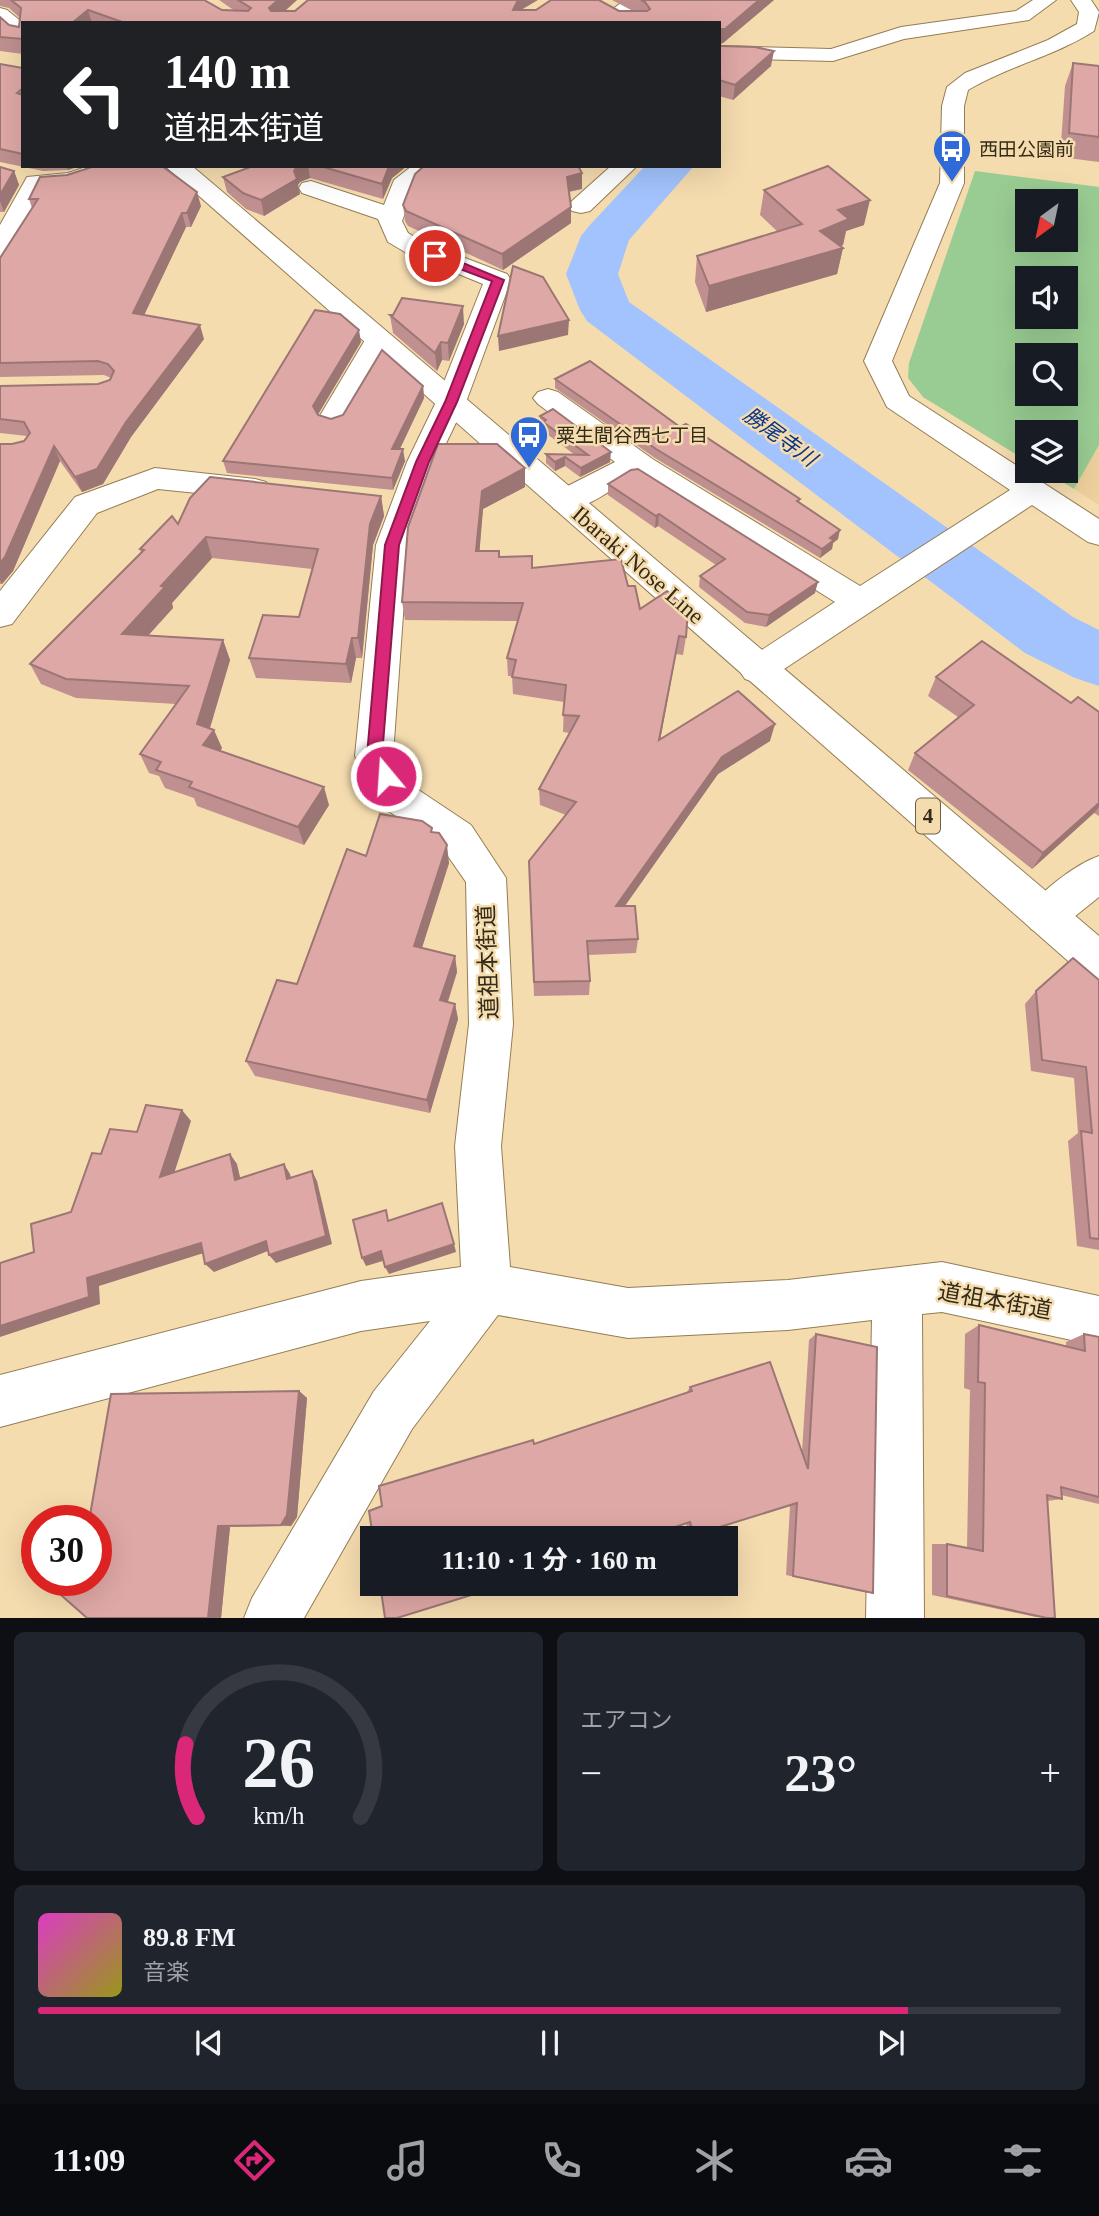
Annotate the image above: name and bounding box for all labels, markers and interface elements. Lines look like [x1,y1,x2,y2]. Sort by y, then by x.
text: 140 m [164,44,291,99]
icon: left [49,49,140,140]
text: 道祖本街道 [164,110,324,146]
bus stop icon: 西田公園前 [931,128,973,183]
place label: 西田公園前 [979,139,1074,160]
north arrow [1015,189,1078,252]
map controls [1015,189,1078,483]
pin [405,226,465,286]
icon: arrive [416,237,454,275]
button: sound [1015,266,1078,329]
button: search [1015,343,1078,406]
water label: 勝尾寺川 [739,403,823,473]
bus stop icon: 粟生間谷西七丁目 [508,414,550,469]
button: layers [1015,420,1078,483]
place label: 粟生間谷西七丁目 [556,425,708,446]
street label: Ibaraki Nose Line [567,501,709,629]
position arrow [349,739,423,813]
road number: 4 [916,798,940,834]
street label: 道祖本街道 [474,904,502,1020]
street label: 道祖本街道 [936,1279,1054,1323]
speed limit sign: 30 [21,1505,112,1596]
text: 11:10 · 1 分 · 160 m [441,1546,657,1575]
text: エアコン [581,1708,673,1733]
text: 26 [242,1723,315,1804]
text: 23° [784,1745,857,1802]
text: − [581,1752,602,1794]
text: + [1040,1752,1061,1794]
text: km/h [253,1802,304,1829]
text: 89.8 FM [143,1923,235,1952]
text: 音楽 [143,1960,189,1985]
icon: previous [190,2024,228,2062]
icon: pause [531,2024,569,2062]
icon: next [872,2024,910,2062]
icon: directions [230,2136,279,2185]
icon: music [383,2136,432,2185]
icon: phone [537,2136,586,2185]
icon: climate [690,2136,739,2185]
icon: car [844,2136,893,2185]
icon: filters [998,2136,1047,2185]
text: 11:09 [52,2142,125,2178]

